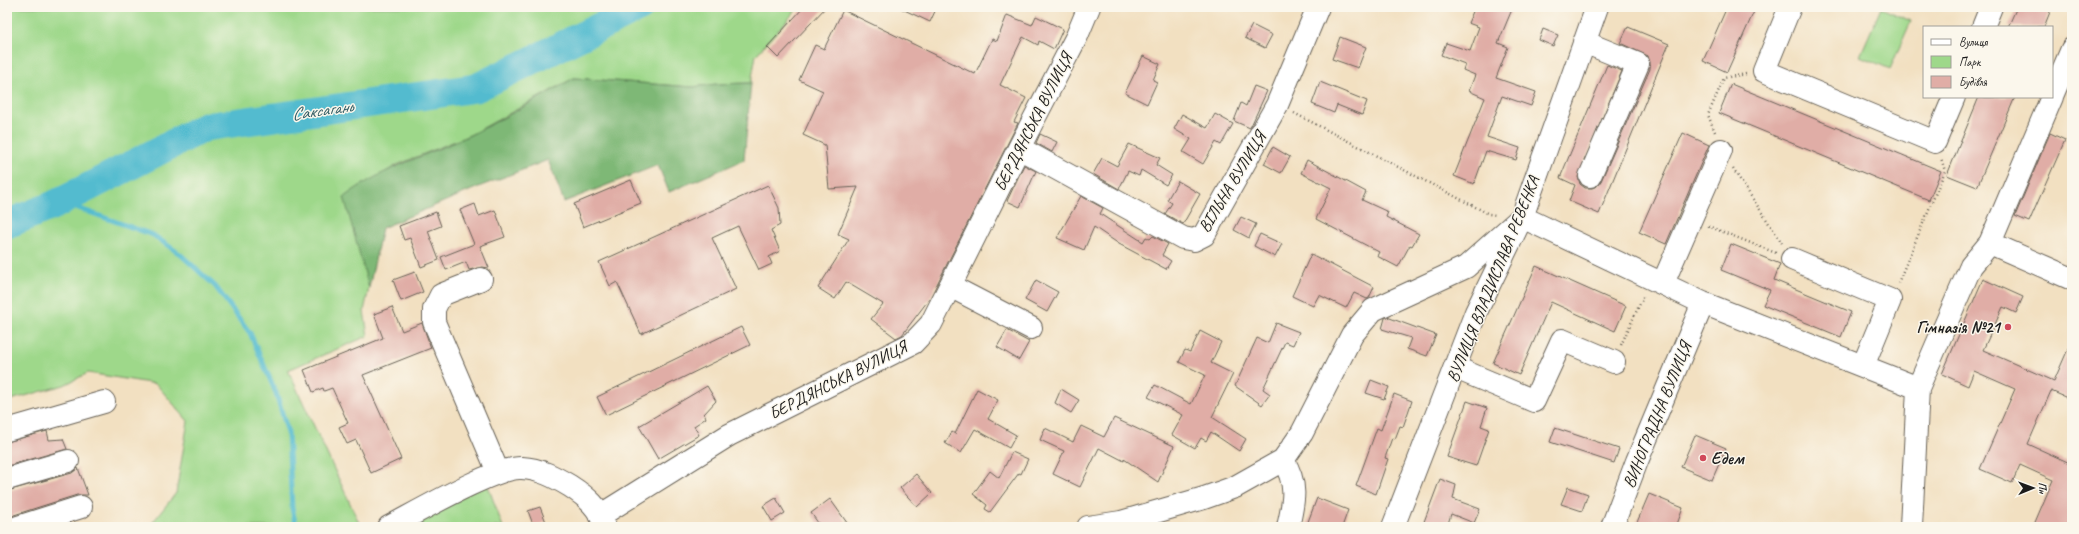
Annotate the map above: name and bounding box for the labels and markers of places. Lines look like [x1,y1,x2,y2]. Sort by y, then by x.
place label: Гімназія №21 [1916,317,2002,338]
marker: Гімназія №21 [2003,322,2013,332]
place label: Едем [1711,448,1745,469]
marker: Едем [1698,453,1708,463]

